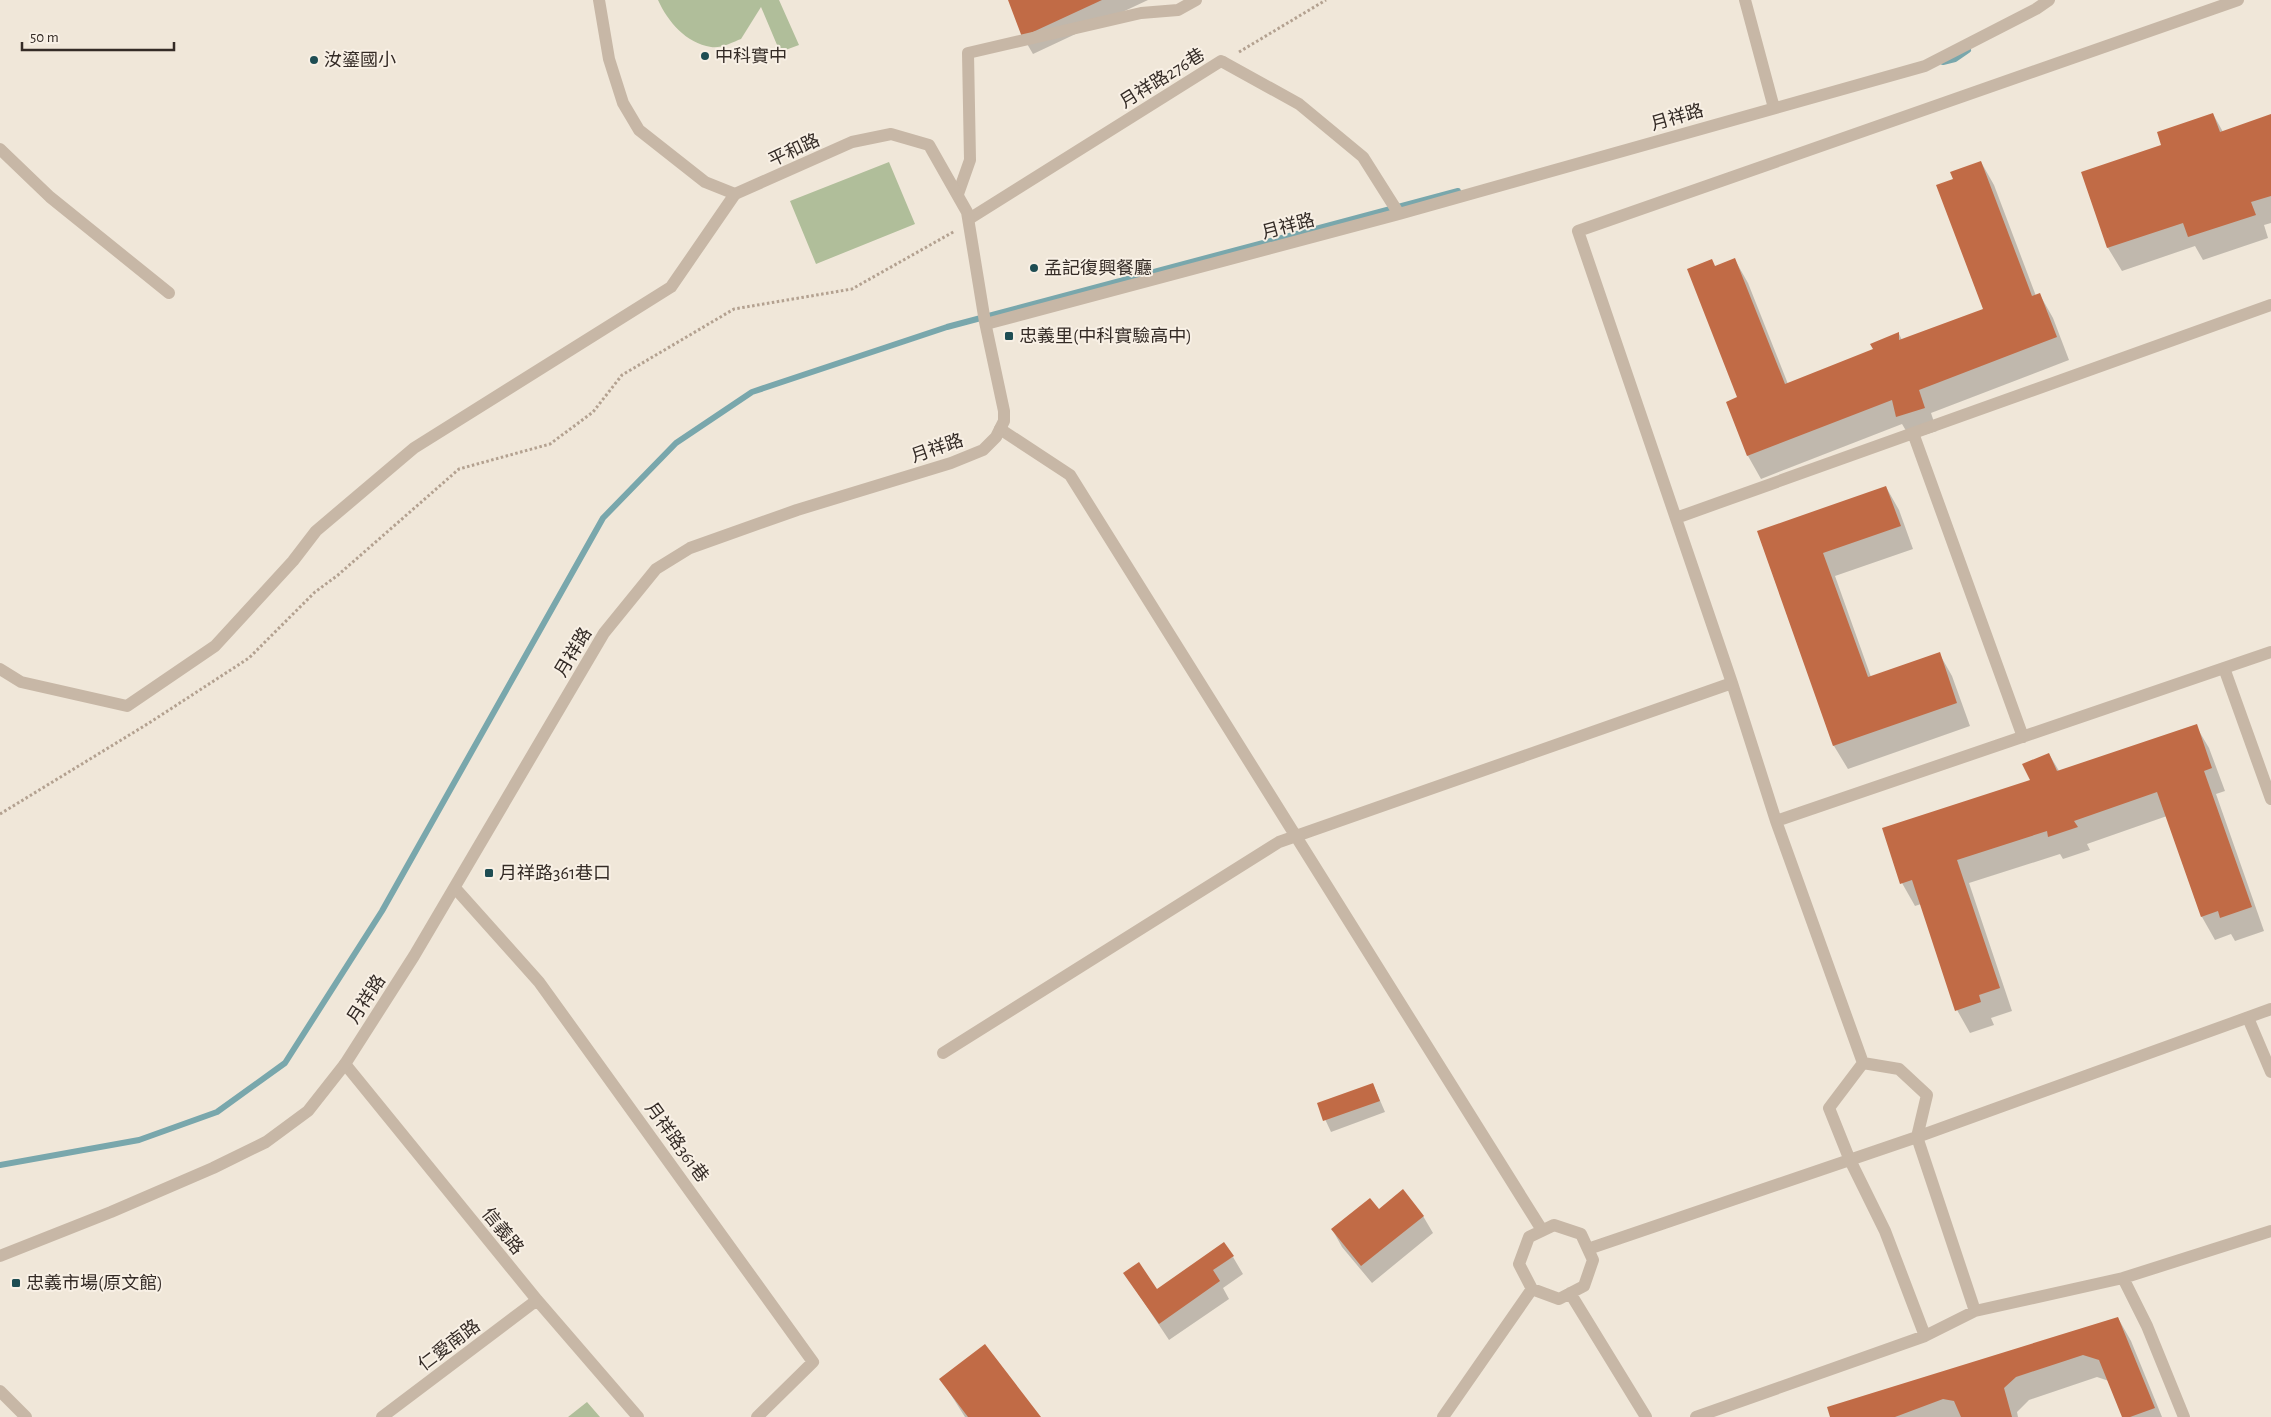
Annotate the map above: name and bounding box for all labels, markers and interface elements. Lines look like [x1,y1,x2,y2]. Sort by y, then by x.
scale bar [22,20,175,52]
text: 50 m [30,30,59,45]
street label: 月祥路276巷 [1116,44,1208,112]
place label: 中科實中 [715,46,787,66]
place label: 汝鎏國小 [324,50,396,70]
marker: 中科實中 [699,50,711,62]
marker: 汝鎏國小 [308,54,320,66]
street label: 月祥路 [1648,100,1706,134]
street label: 平和路 [765,130,823,170]
street label: 月祥路 [1259,209,1317,243]
place label: 孟記復興餐廳 [1044,258,1152,278]
marker: 孟記復興餐廳 [1028,262,1040,274]
place label: 忠義里(中科實驗高中) [1019,326,1192,346]
marker: 忠義里(中科實驗高中) [1003,330,1015,342]
street label: 月祥路 [908,430,966,466]
street label: 月祥路 [551,624,595,680]
place label: 月祥路361巷口 [499,863,611,883]
marker: 月祥路361巷口 [483,867,495,879]
street label: 月祥路 [343,971,389,1027]
street label: 月祥路361巷 [641,1098,713,1186]
street label: 信義路 [478,1204,528,1258]
place label: 忠義市場(原文館) [26,1273,163,1293]
marker: 忠義市場(原文館) [10,1277,22,1289]
street label: 仁愛南路 [414,1315,484,1375]

